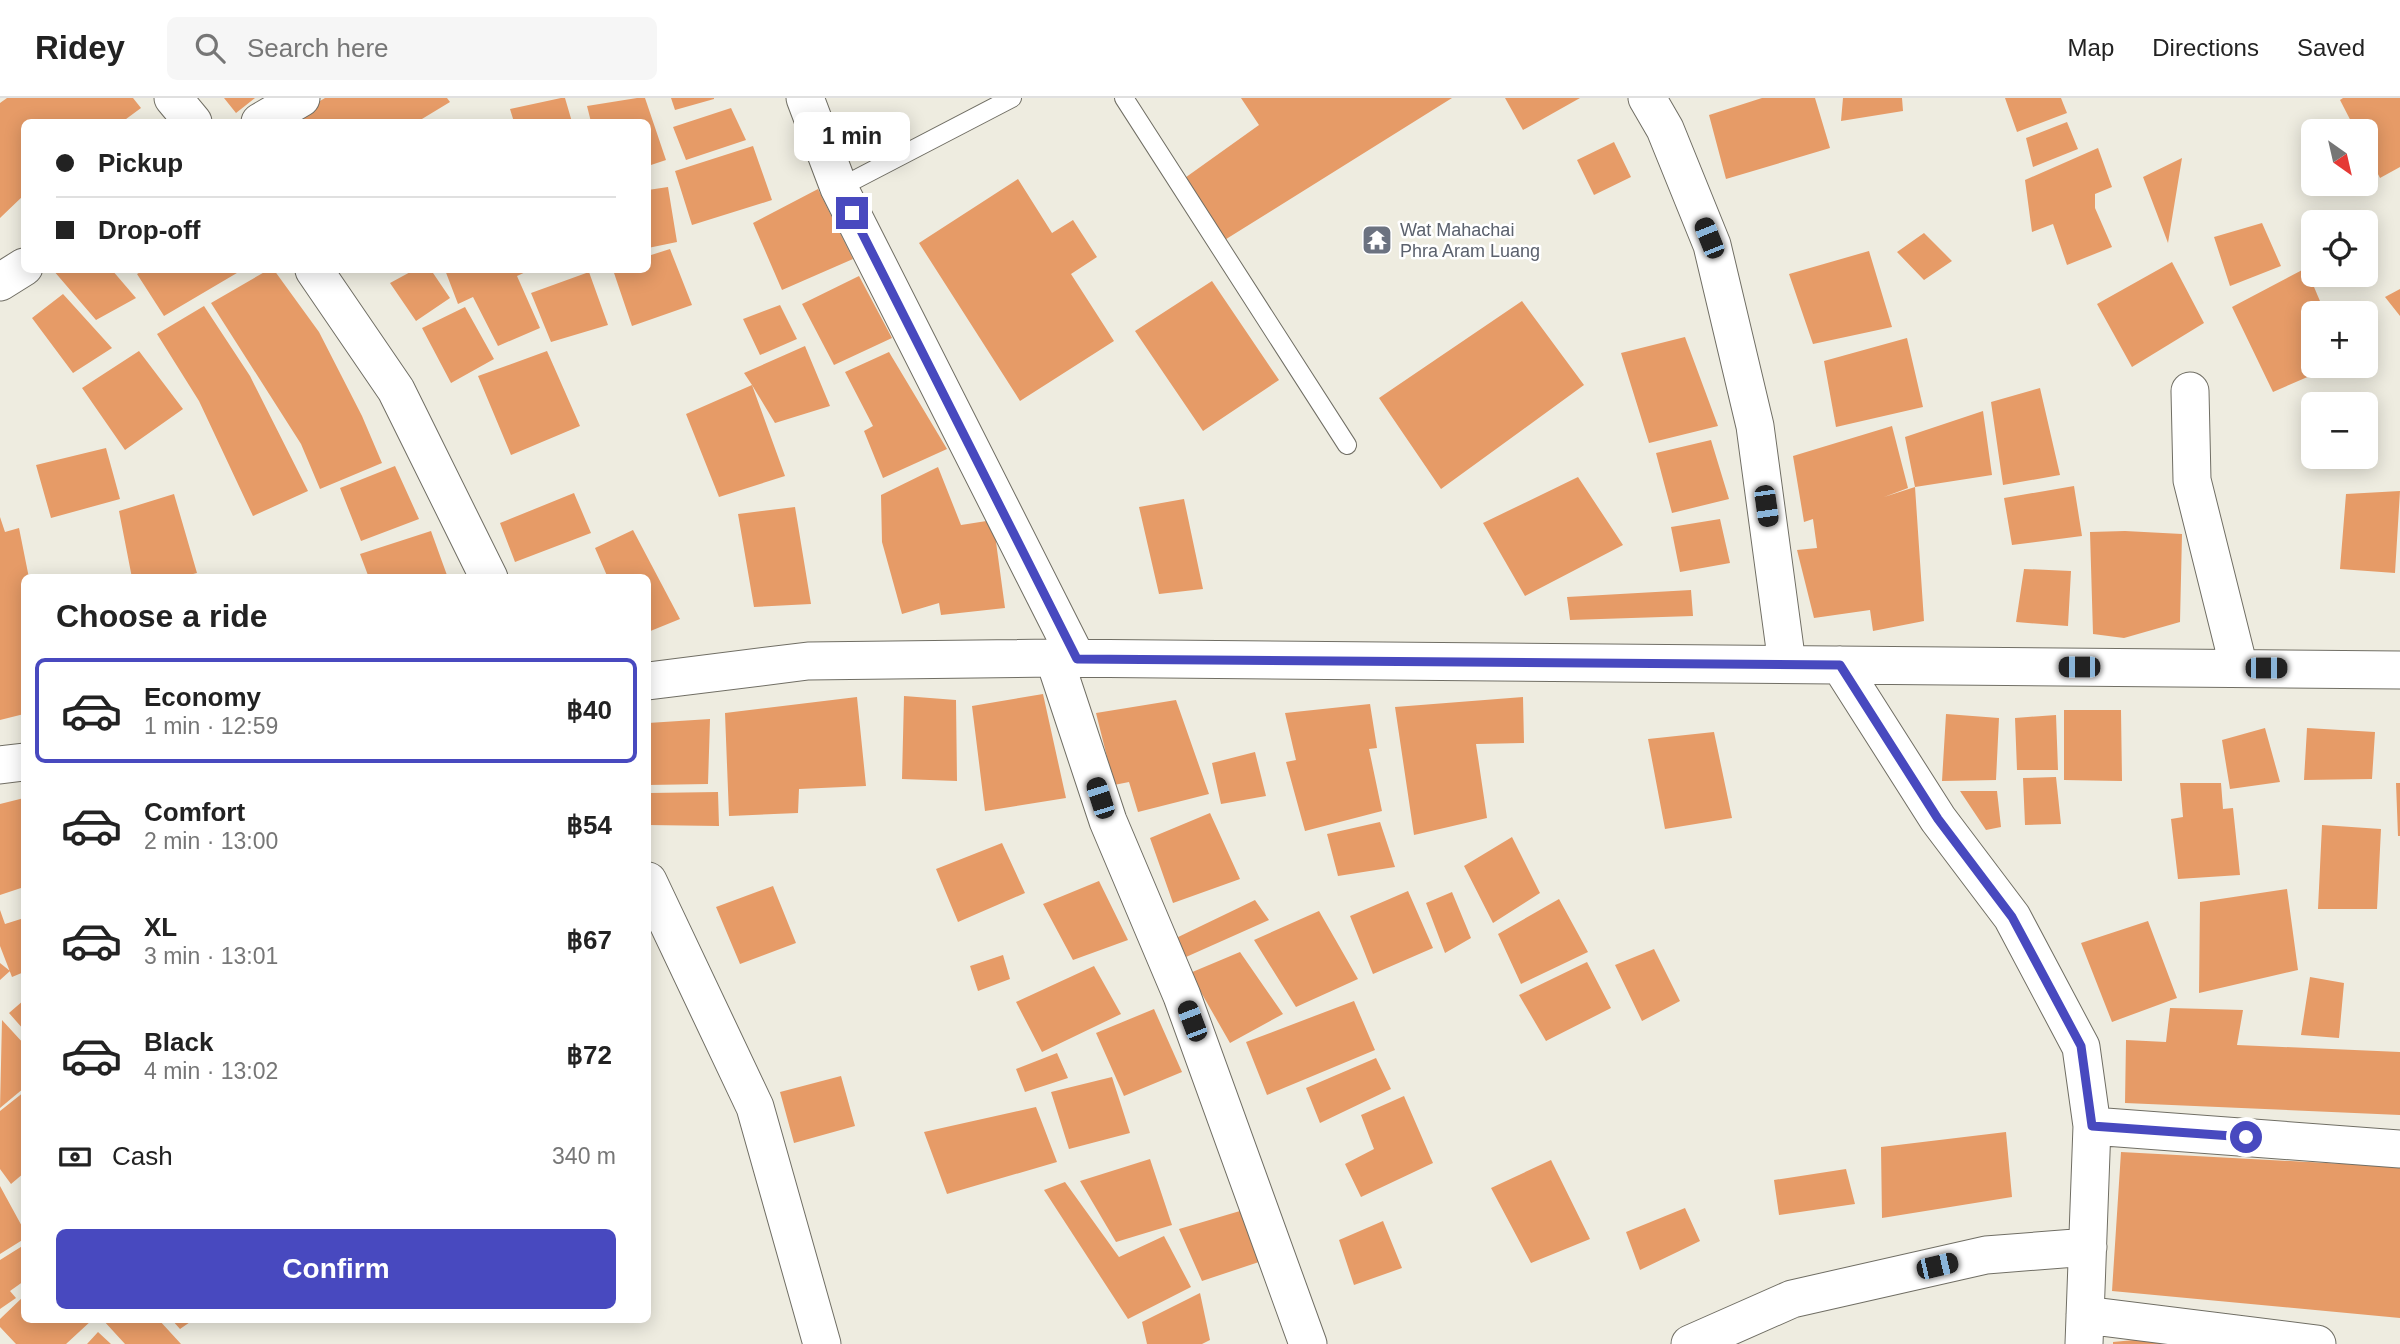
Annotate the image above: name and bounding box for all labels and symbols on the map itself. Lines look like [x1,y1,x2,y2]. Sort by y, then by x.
callout: 1 min [794,111,910,160]
north arrow [2301,119,2378,196]
route end [836,197,868,229]
car [1692,215,1727,261]
place label: Wat Mahachai Phra Aram Luang [1400,220,1540,261]
temple icon: Wat Mahachai Phra Aram Luang [1360,223,1394,257]
car [1753,484,1780,528]
car [2059,657,2101,678]
car [2246,658,2288,679]
car [1084,775,1117,821]
car [1175,998,1210,1044]
route start [2230,1121,2262,1153]
car [1915,1251,1960,1281]

